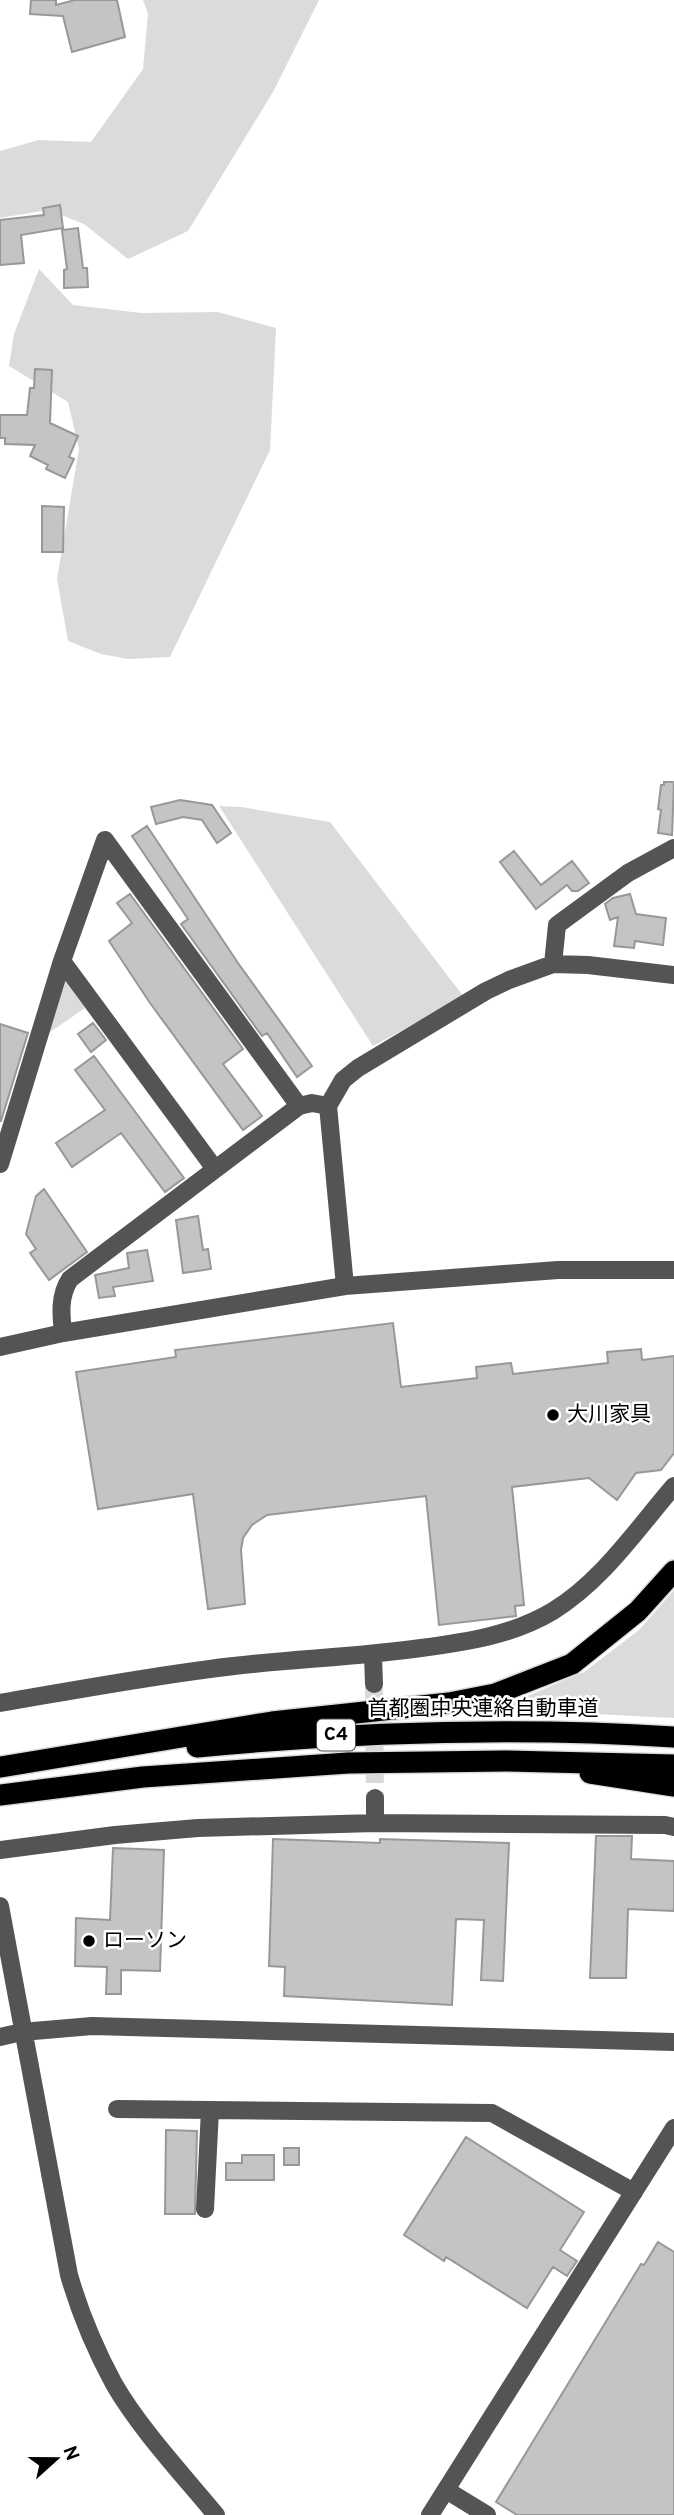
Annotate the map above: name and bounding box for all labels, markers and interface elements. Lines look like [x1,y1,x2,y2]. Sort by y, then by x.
place label: 大川家具 [567,1402,651,1429]
marker: 大川家具 [545,1407,561,1423]
street label: 首都圏中央連絡自動車道 [368,1696,599,1723]
road number: C4 [317,1720,355,1750]
place label: ローソン [103,1928,187,1955]
marker: ローソン [81,1933,97,1949]
north arrow [21,2424,91,2494]
text: N [56,2443,84,2464]

